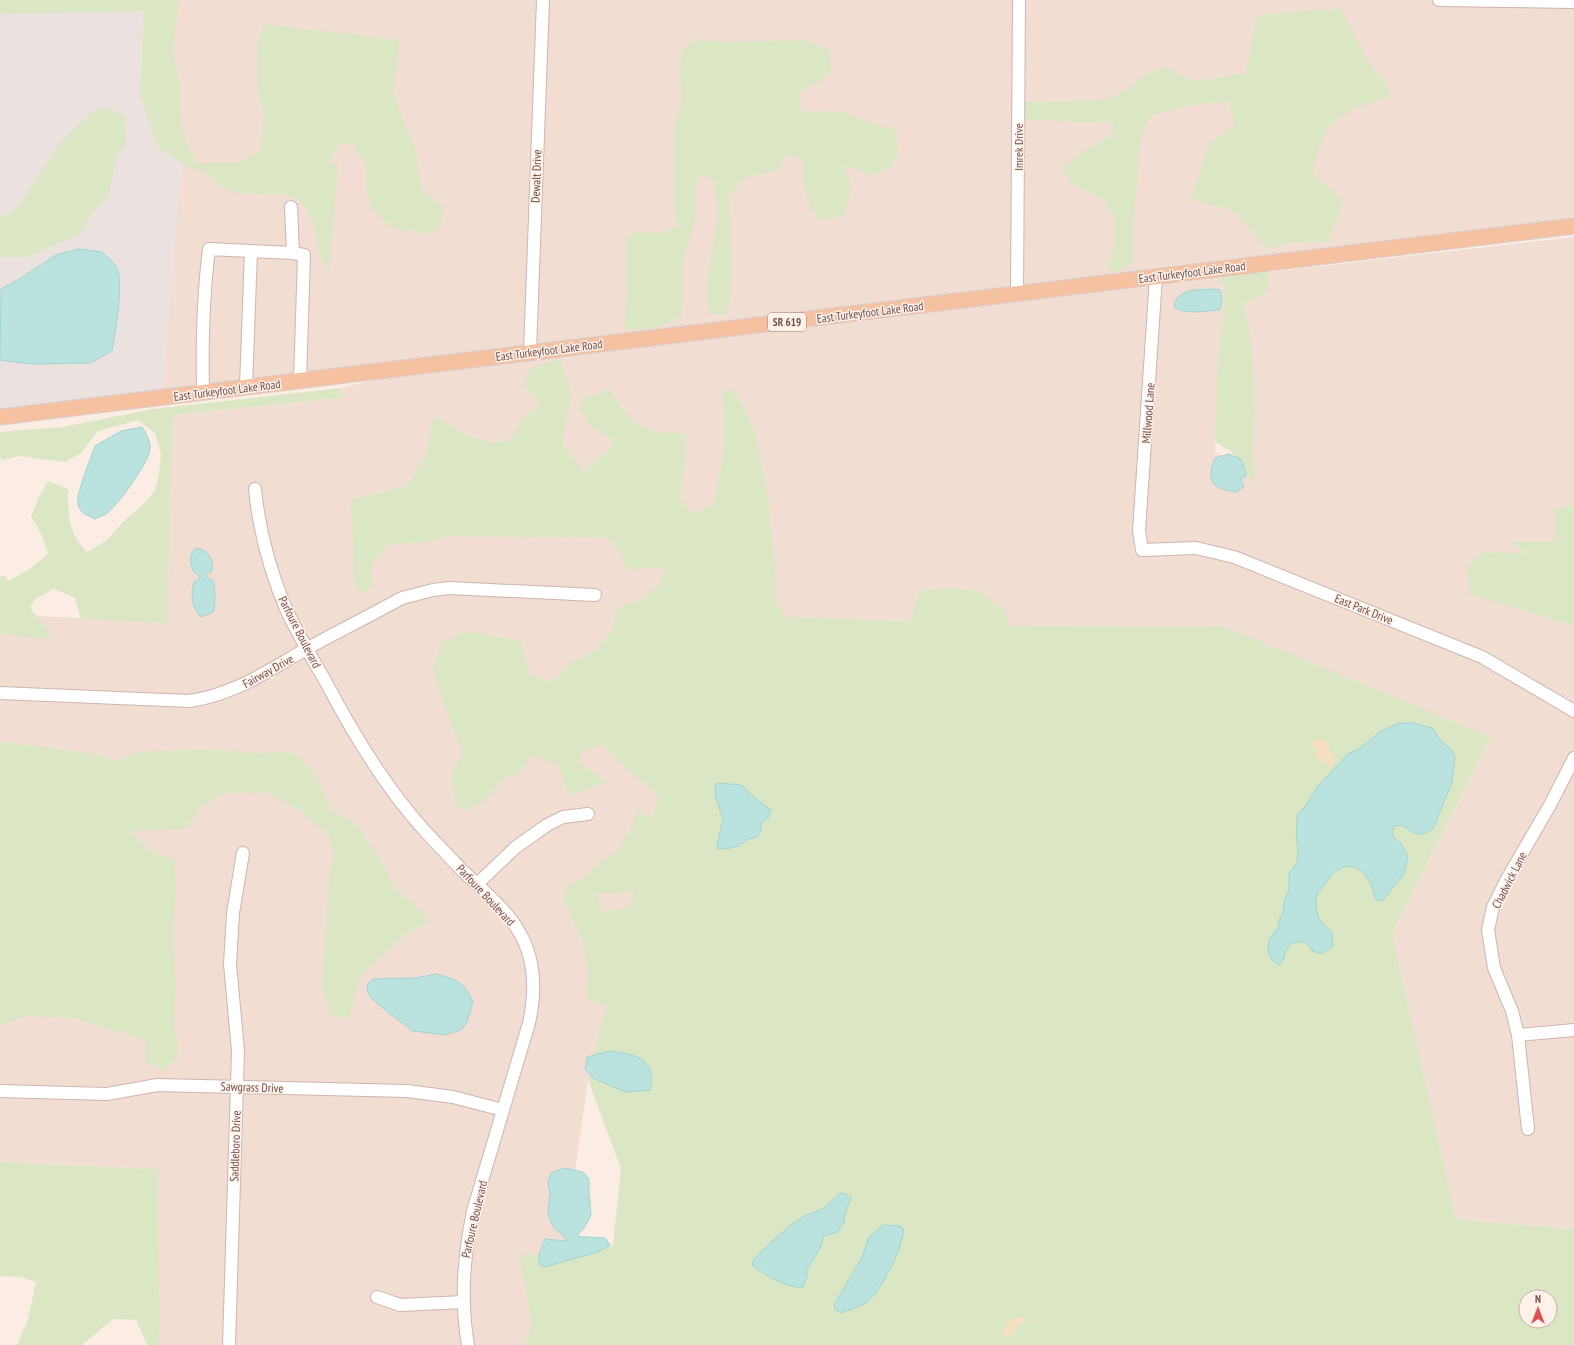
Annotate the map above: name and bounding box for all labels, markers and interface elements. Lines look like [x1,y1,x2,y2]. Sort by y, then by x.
street label: Imrek Drive [1011,123,1026,171]
street label: Dewalt Drive [528,149,544,203]
street label: East Turkeyfoot Lake Road [1138,258,1246,286]
street label: East Turkeyfoot Lake Road [816,298,924,326]
road number: SR 619 [768,313,806,331]
street label: East Turkeyfoot Lake Road [495,336,603,364]
street label: East Turkeyfoot Lake Road [173,376,281,404]
street label: Millwood Lane [1138,382,1158,444]
street label: East Park Drive [1333,590,1395,628]
street label: Parfoure Boulevard [275,593,325,671]
street label: Fairway Drive [240,651,296,691]
street label: Chadwick Lane [1488,849,1530,911]
street label: Parfoure Boulevard [454,861,518,929]
street label: Sawgrass Drive [220,1078,284,1096]
street label: Saddleboro Drive [226,1110,244,1182]
street label: Parfoure Boulevard [458,1179,490,1259]
north arrow [1518,1289,1558,1329]
text: N [1535,1292,1541,1306]

